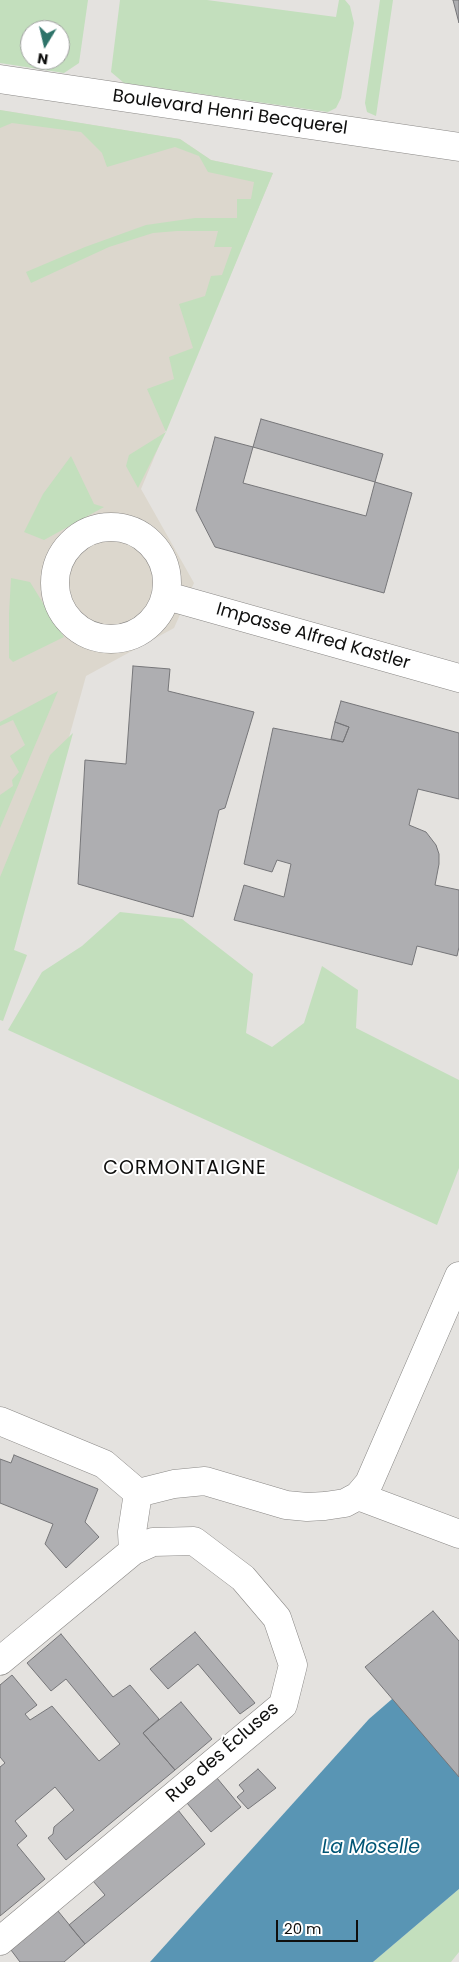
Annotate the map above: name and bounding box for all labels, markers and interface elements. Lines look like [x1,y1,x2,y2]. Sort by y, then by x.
north arrow [20,20,70,70]
text: N [36,48,50,70]
street label: Boulevard Henri Becquerel [111,86,349,140]
street label: Impasse Alfred Kastler [214,599,412,675]
district label: CORMONTAIGNE [102,1158,268,1180]
street label: Rue des Écluses [162,1698,284,1808]
water label: La Moselle [322,1837,420,1859]
scale bar [279,1910,362,1942]
text: 20 m [284,1918,322,1939]

